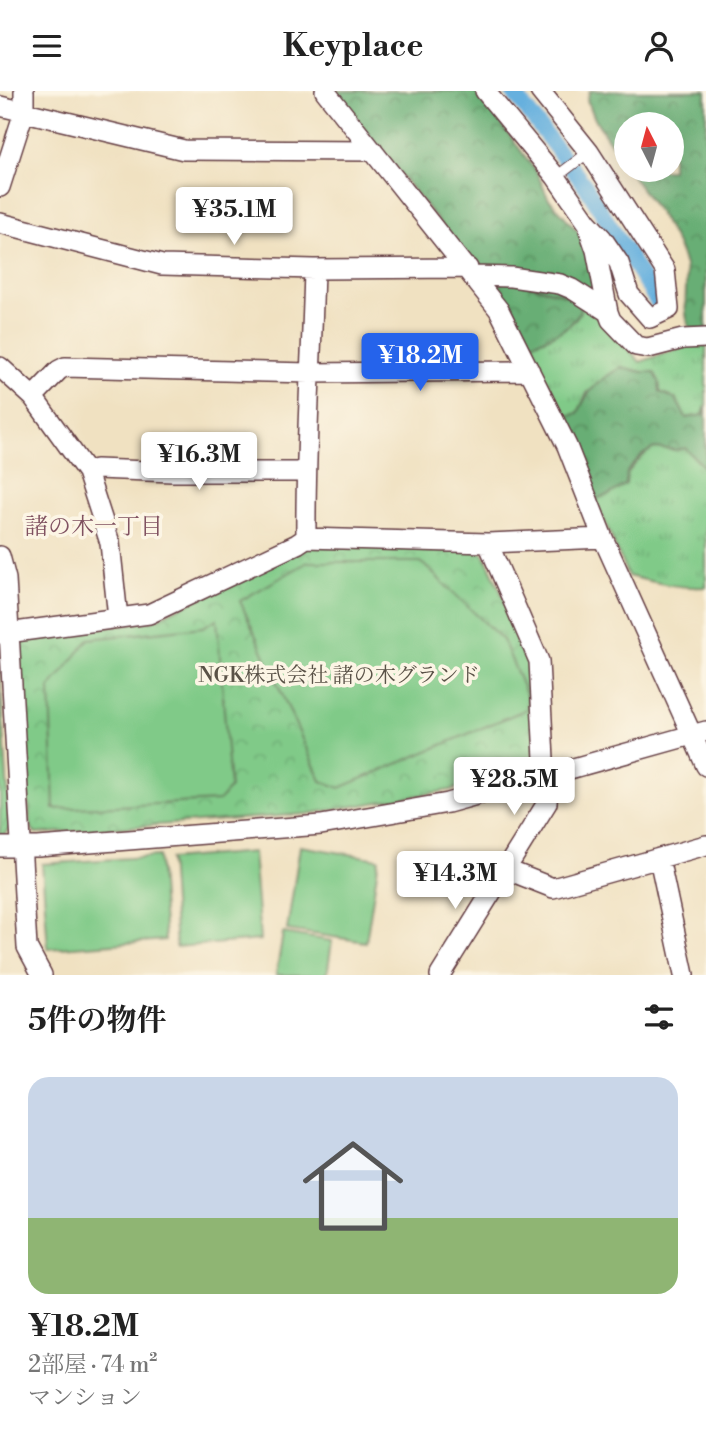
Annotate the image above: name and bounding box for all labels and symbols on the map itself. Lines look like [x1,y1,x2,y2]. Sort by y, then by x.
north arrow [614,112,684,182]
pin: ¥35.1M [177,187,291,247]
pin: ¥18.2M [363,334,477,393]
pin: ¥16.3M [142,433,256,492]
district label: 諸の木一丁目 [25,513,163,541]
park label: NGK株式会社 諸の木グランド [198,663,480,689]
pin: ¥28.5M [457,757,571,817]
pin: ¥14.3M [398,851,512,911]

